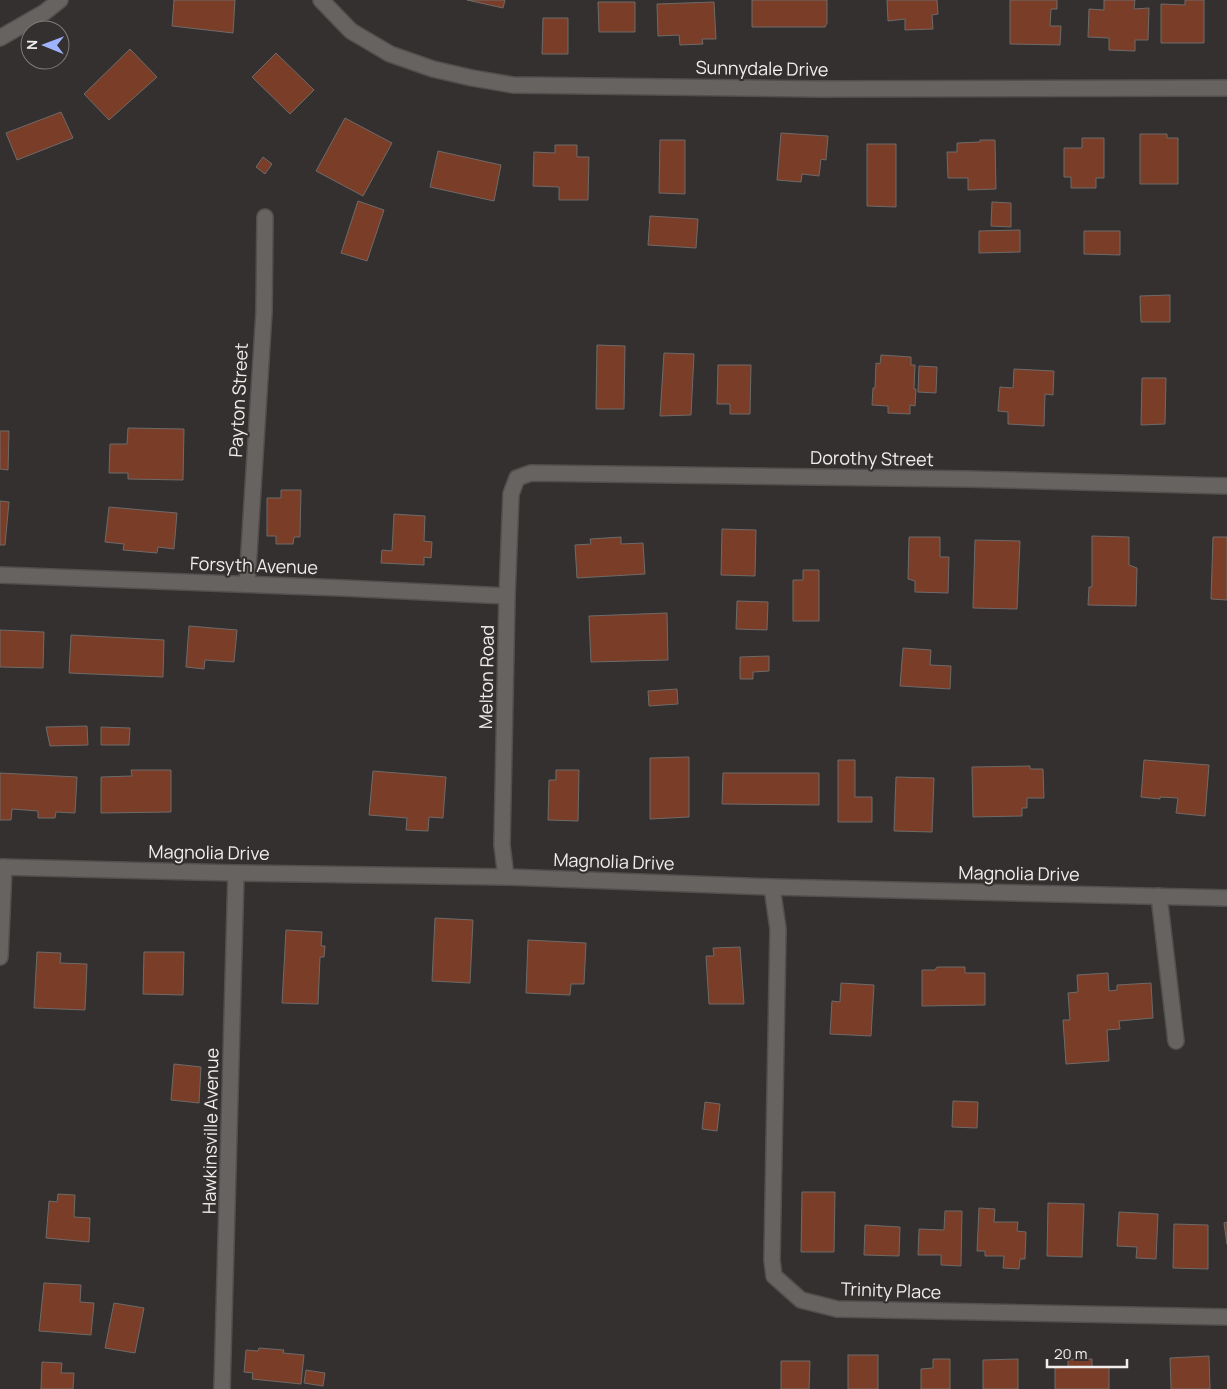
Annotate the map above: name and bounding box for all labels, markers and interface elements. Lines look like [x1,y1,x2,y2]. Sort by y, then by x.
north arrow [20,20,70,70]
text: N [22,40,41,50]
street label: Sunnydale Drive [695,55,829,81]
street label: Payton Street [223,342,253,458]
street label: Dorothy Street [810,445,934,471]
street label: Forsyth Avenue [190,551,318,579]
street label: Melton Road [473,625,499,729]
street label: Magnolia Drive [148,839,270,865]
street label: Magnolia Drive [553,847,675,875]
street label: Magnolia Drive [958,860,1080,886]
street label: Hawkinsville Avenue [197,1048,223,1214]
street label: Trinity Place [840,1276,942,1304]
scale bar [1047,1336,1127,1368]
text: 20 m [1054,1343,1087,1364]

